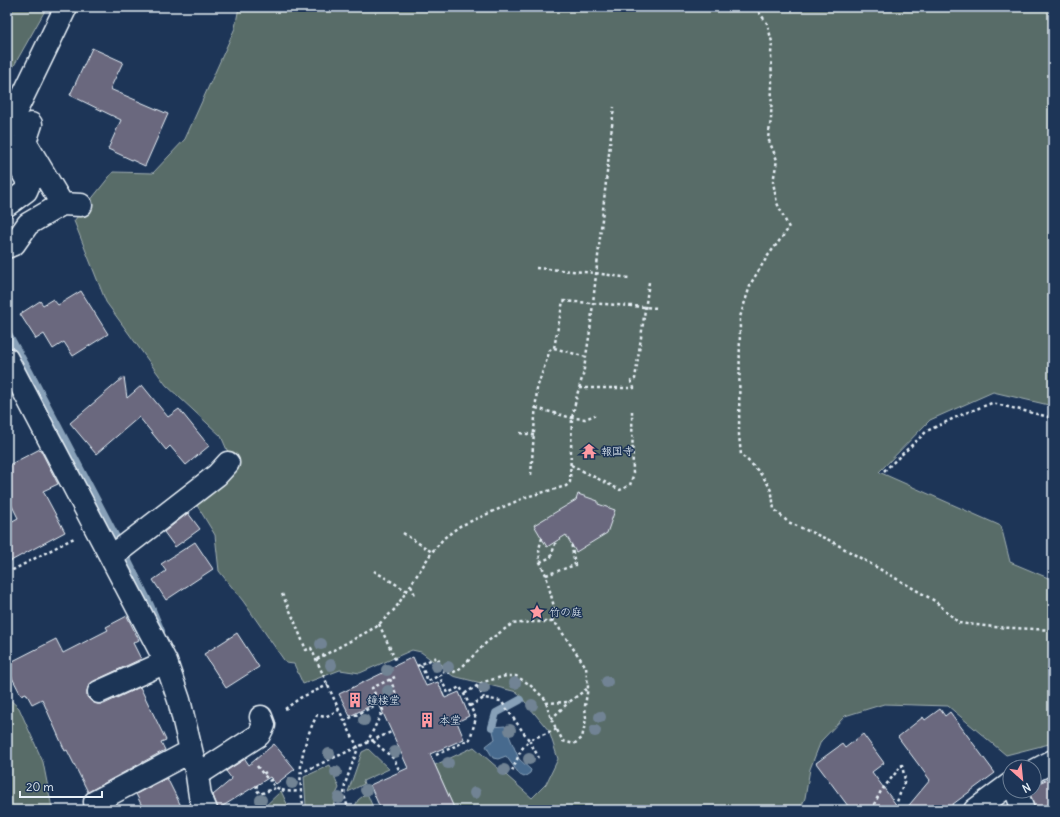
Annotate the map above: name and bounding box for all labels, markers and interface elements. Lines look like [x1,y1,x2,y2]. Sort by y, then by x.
temple icon: 報国寺 [580,442,598,460]
place label: 報国寺 [601,444,634,458]
place icon: 竹の庭 [528,603,546,621]
place label: 竹の庭 [549,605,582,619]
building icon: 鐘楼堂 [346,691,364,709]
place label: 鐘楼堂 [367,693,400,707]
building icon: 本堂 [418,711,436,729]
place label: 本堂 [439,713,461,727]
north arrow [1002,759,1042,799]
scale bar [20,773,102,799]
text: 20 m [26,779,54,794]
text: N [1020,780,1033,796]

